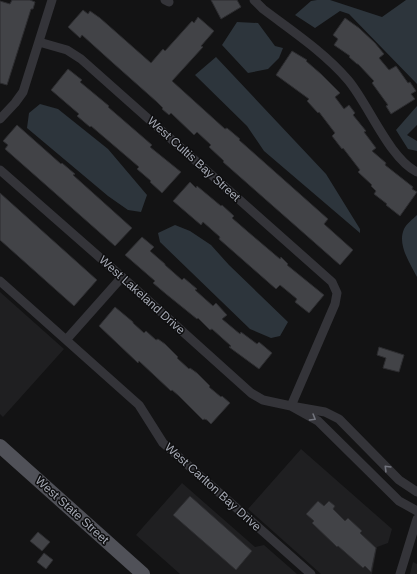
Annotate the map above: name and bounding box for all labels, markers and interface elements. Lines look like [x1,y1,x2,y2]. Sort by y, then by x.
street label: West Cultis Bay Street [145,114,244,205]
street label: West Lakeland Drive [96,253,188,337]
one-way arrow [309,414,316,421]
street label: West Carlton Bay Drive [162,440,264,534]
one-way arrow [384,465,392,472]
street label: West State Street [32,473,112,547]

